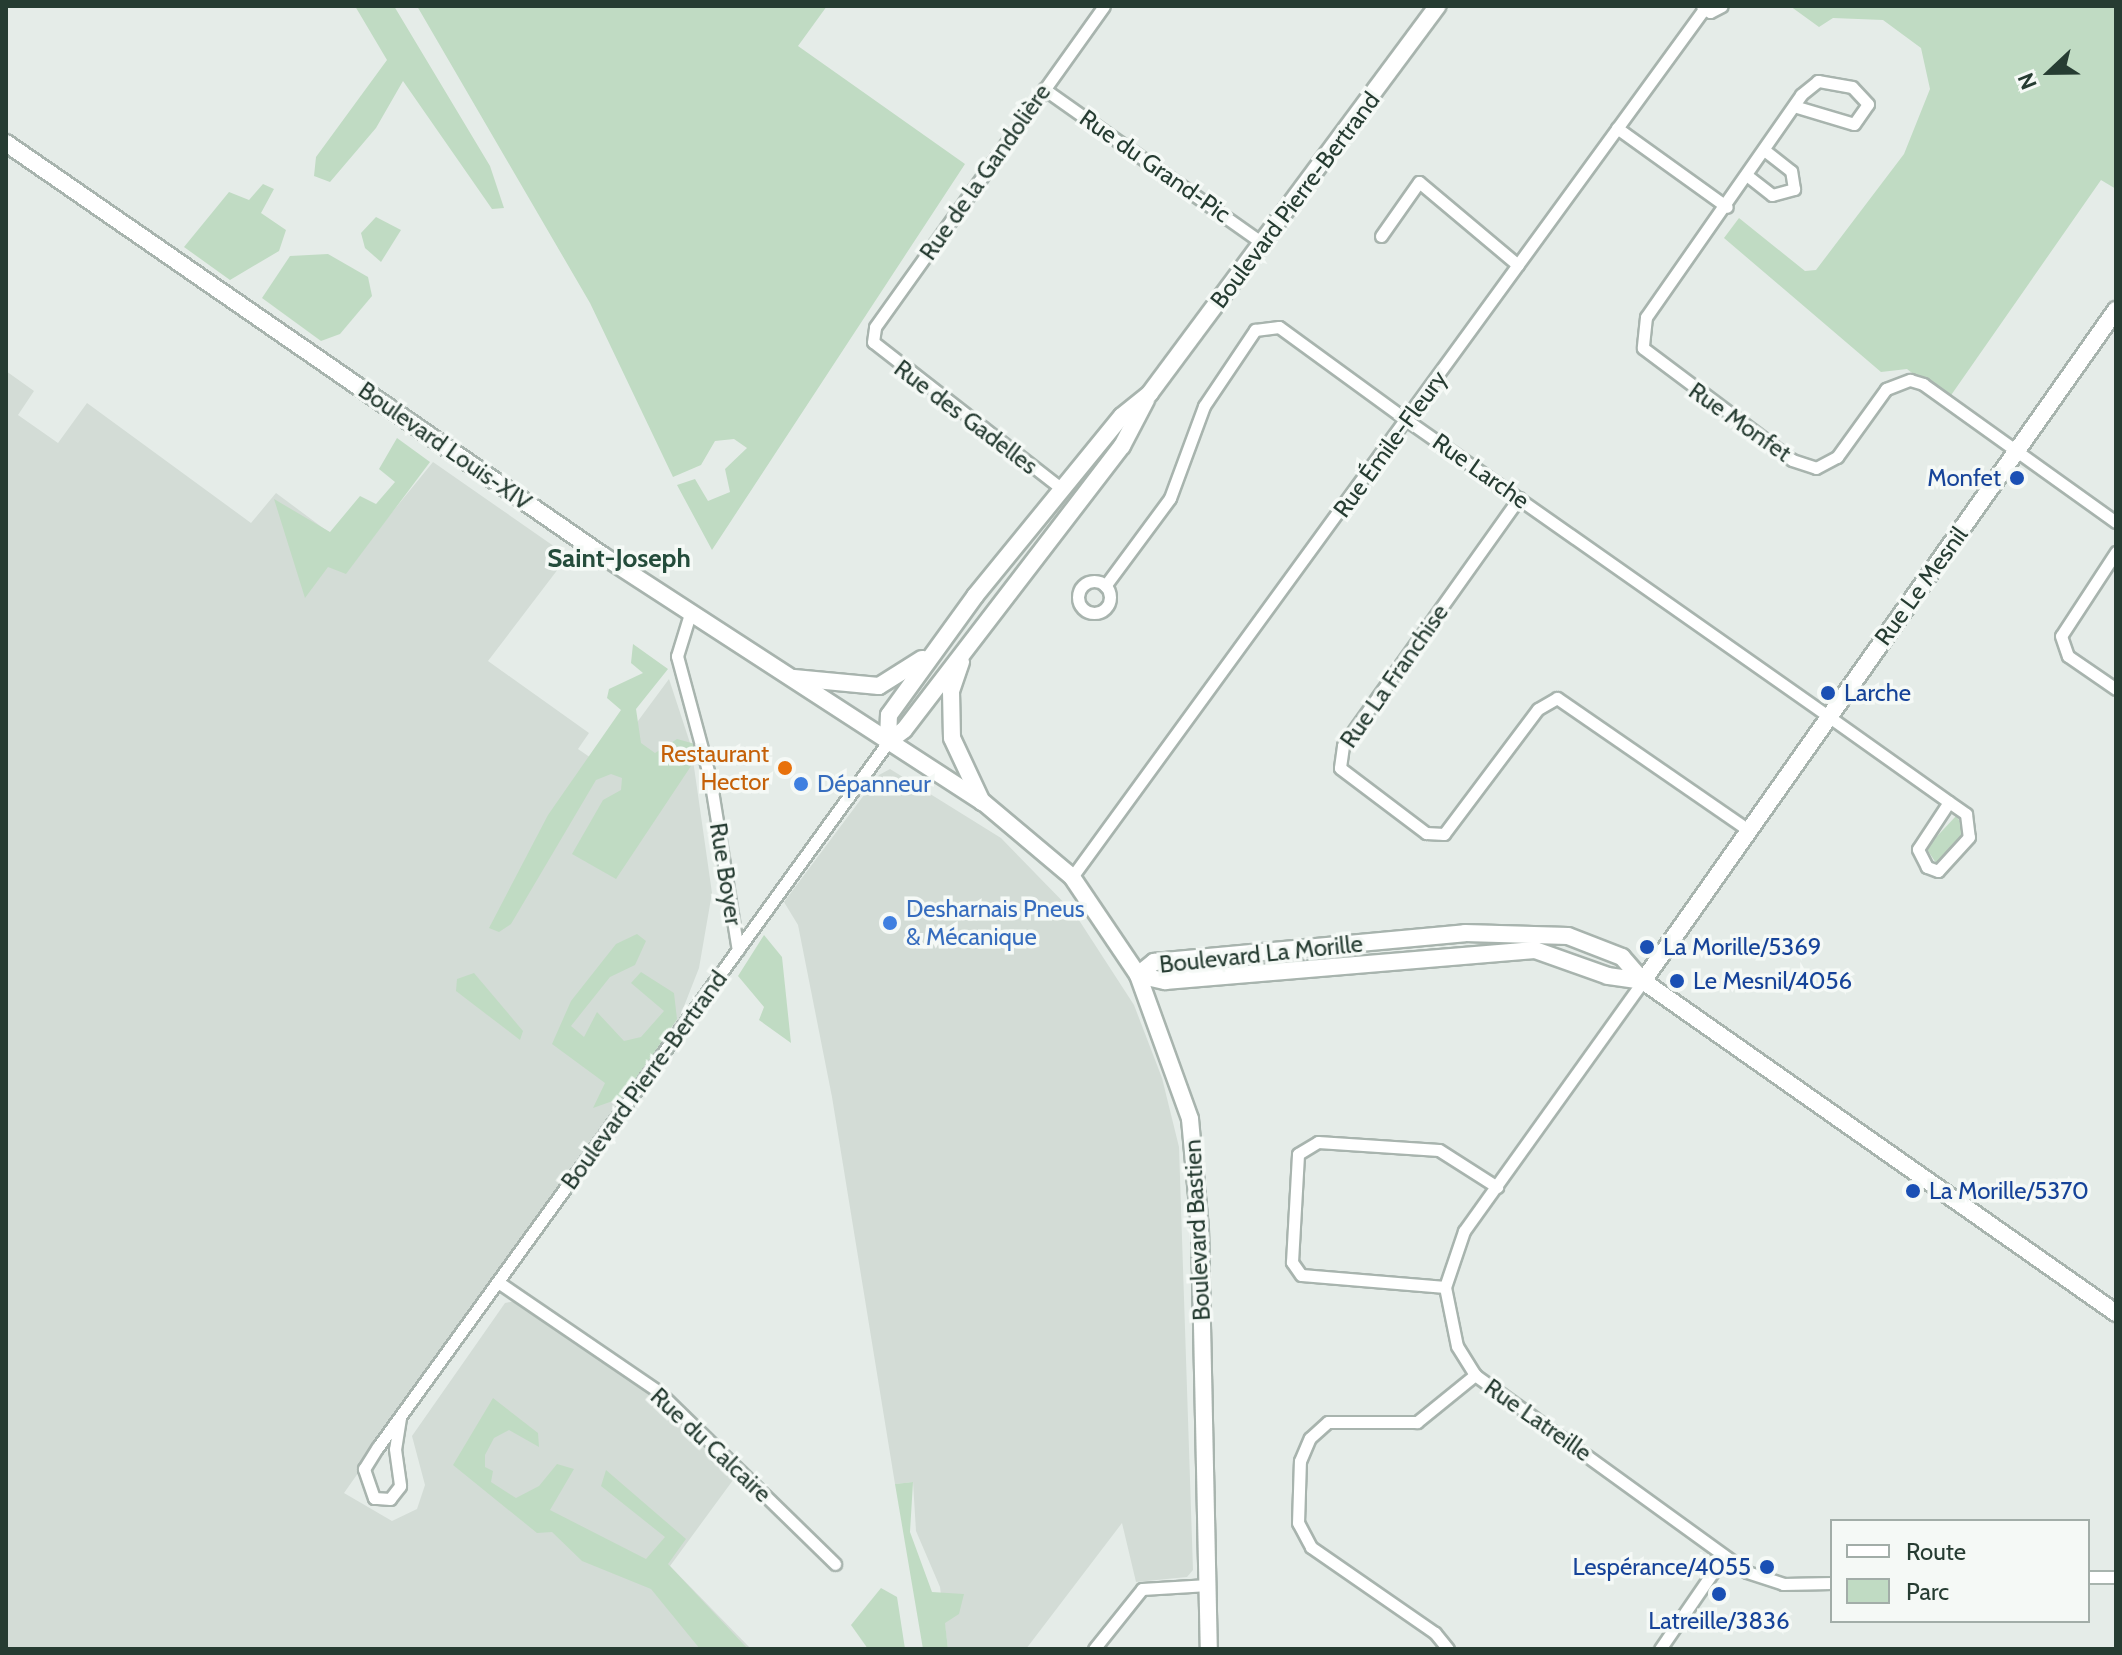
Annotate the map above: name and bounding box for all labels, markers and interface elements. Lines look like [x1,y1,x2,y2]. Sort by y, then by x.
north arrow [2010,32,2090,112]
text: N [2012,69,2043,93]
street label: Rue de la Gandolière [913,78,1057,266]
street label: Boulevard Pierre-Bertrand [1204,86,1386,314]
street label: Rue du Grand-Pic [1074,103,1236,229]
street label: Rue des Gadelles [889,354,1043,480]
street label: Rue Émile-Fleury [1327,365,1453,523]
street label: Boulevard Louis-XIV [353,376,537,516]
street label: Rue Monfet [1683,376,1797,468]
street label: Rue Larche [1427,427,1535,515]
place label: Monfet [1927,464,2001,492]
marker: Monfet [2008,469,2026,487]
street label: Rue Le Mesnil [1868,521,1974,651]
district label: Saint-Joseph [547,543,691,575]
street label: Rue La Franchise [1334,599,1454,753]
place label: Larche [1844,679,1911,707]
marker: Larche [1819,684,1837,702]
place label: Restaurant Hector [660,740,769,796]
marker: Restaurant Hector [776,759,794,777]
place label: Dépanneur [817,770,931,798]
marker: Dépanneur [792,775,810,793]
street label: Rue Boyer [704,821,748,927]
place label: Desharnais Pneus & Mécanique [906,895,1085,951]
marker: Desharnais Pneus & Mécanique [881,914,899,932]
street label: Boulevard La Morille [1158,929,1364,979]
place label: La Morille/5369 [1663,933,1821,961]
marker: La Morille/5369 [1638,938,1656,956]
street label: Boulevard Pierre-Bertrand [555,965,733,1195]
place label: Le Mesnil/4056 [1693,967,1852,995]
marker: Le Mesnil/4056 [1668,972,1686,990]
street label: Boulevard Bastien [1178,1139,1216,1321]
place label: La Morille/5370 [1929,1177,2089,1205]
marker: La Morille/5370 [1904,1182,1922,1200]
street label: Rue Latreille [1479,1373,1597,1467]
street label: Rue du Calcaire [645,1382,777,1508]
legend [1830,1519,2090,1623]
text: Route [1906,1537,1966,1566]
place label: Lespérance/4055 [1573,1553,1751,1581]
marker: Lespérance/4055 [1758,1558,1776,1576]
text: Parc [1906,1577,1949,1606]
marker: Latreille/3836 [1710,1585,1728,1603]
place label: Latreille/3836 [1648,1607,1790,1635]

